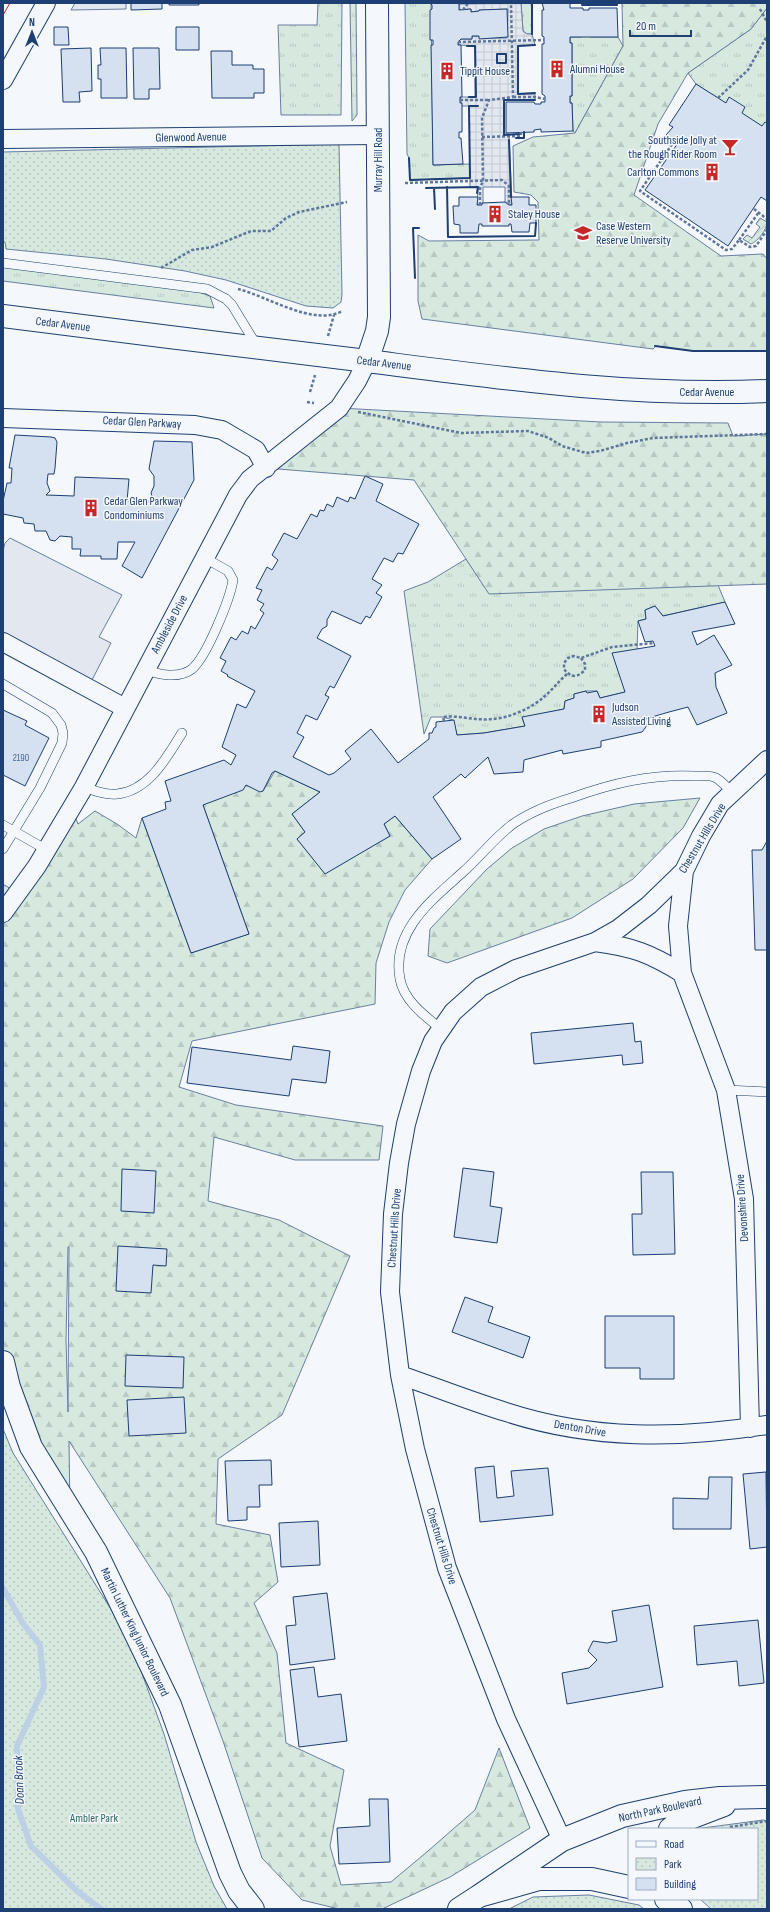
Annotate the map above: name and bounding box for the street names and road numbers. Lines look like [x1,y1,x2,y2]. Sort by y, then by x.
street label: Murray Hill Road [371,128,386,192]
street label: Glenwood Avenue [155,129,227,146]
street label: Cedar Avenue [35,314,91,335]
street label: Cedar Avenue [356,353,412,374]
street label: Cedar Avenue [680,385,735,400]
street label: Cedar Glen Parkway [102,413,182,432]
street label: Ambleside Drive [147,592,191,657]
street label: Chestnut Hills Drive [676,800,729,876]
street label: Devonshire Drive [733,1173,752,1242]
street label: Chestnut Hills Drive [384,1188,405,1268]
street label: Denton Drive [553,1417,607,1440]
street label: Chestnut Hills Drive [423,1506,460,1586]
street label: Martin Luther King Junior Boulevard [97,1566,172,1699]
street label: North Park Boulevard [617,1793,703,1826]

